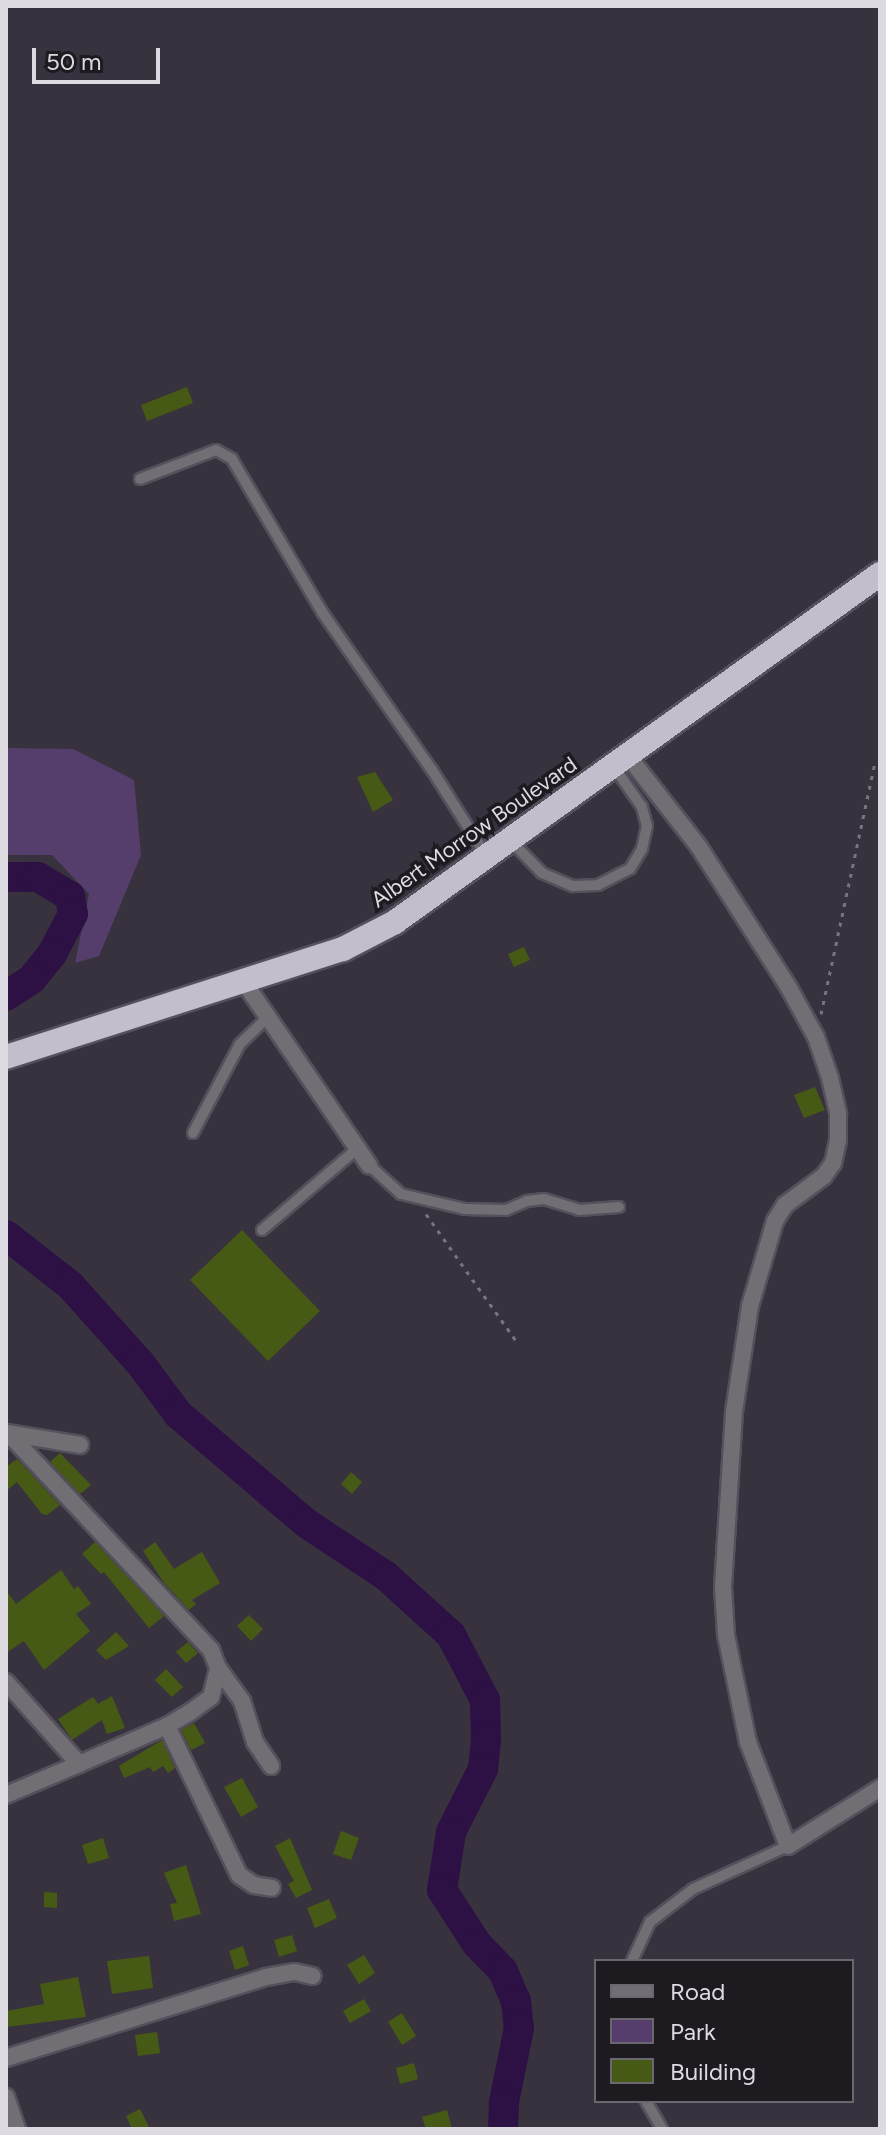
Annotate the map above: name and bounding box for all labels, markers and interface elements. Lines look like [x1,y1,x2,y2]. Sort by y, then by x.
scale bar [36,32,164,82]
text: 50 m [46,47,102,76]
street label: Albert Morrow Boulevard [366,751,582,913]
legend [594,1959,854,2103]
text: Road [670,1977,725,2006]
text: Park [670,2017,716,2046]
text: Building [670,2057,756,2086]

